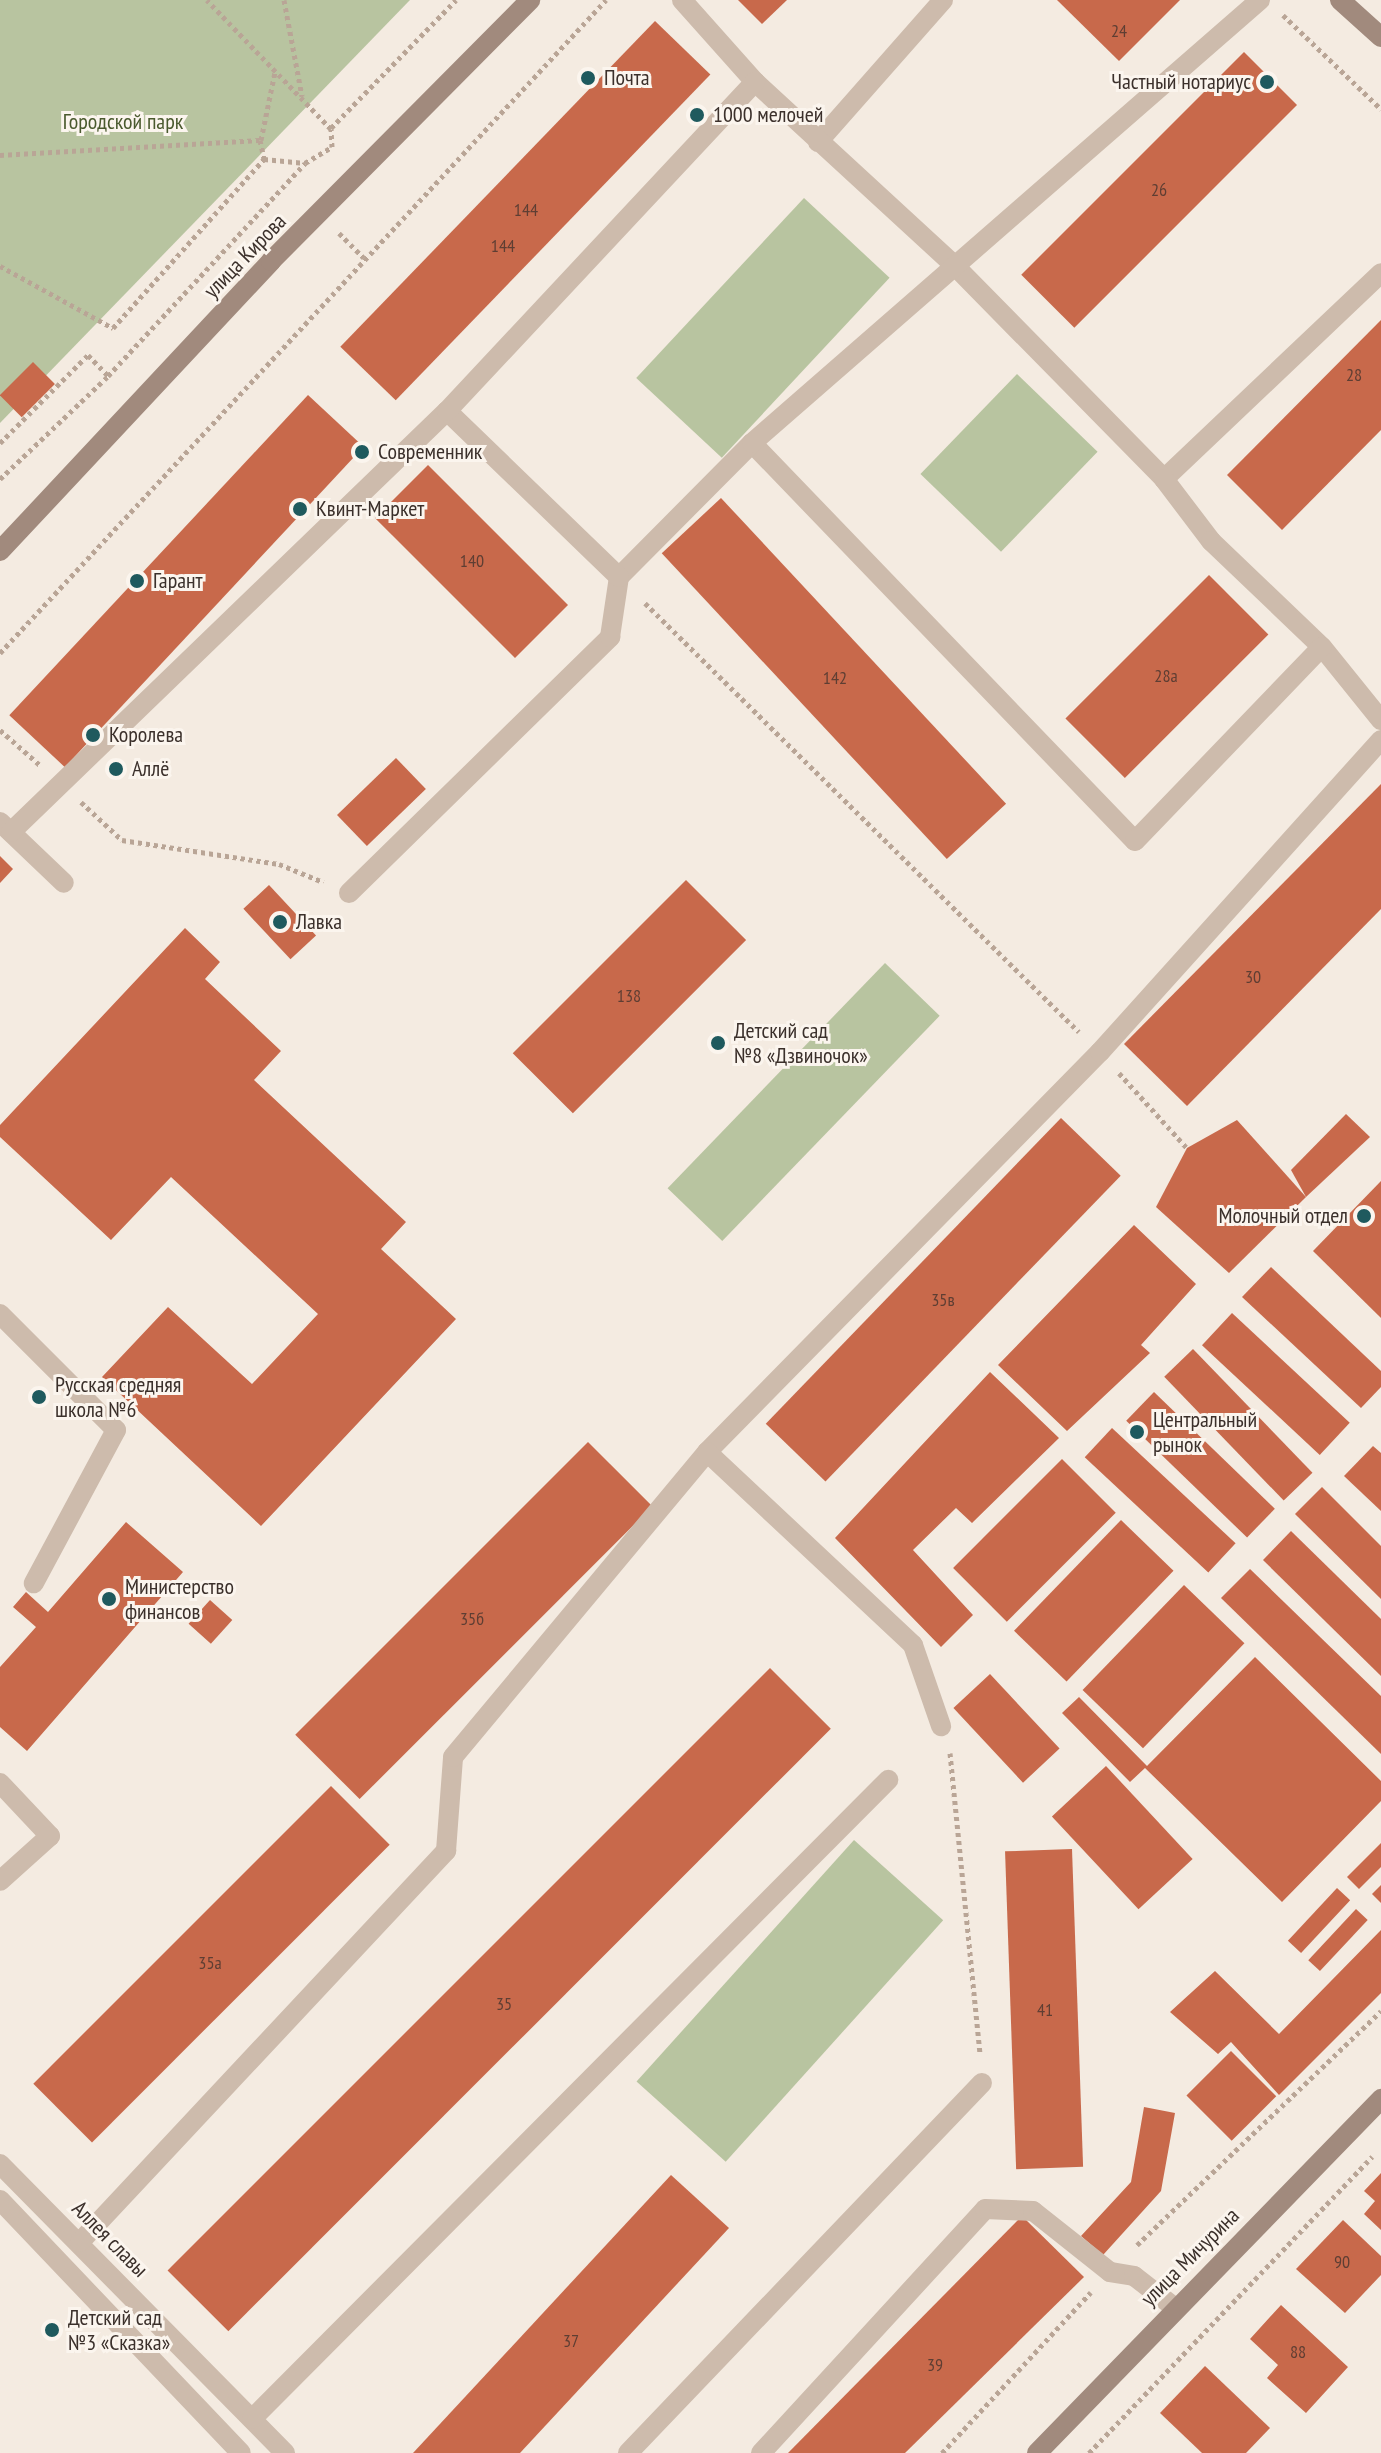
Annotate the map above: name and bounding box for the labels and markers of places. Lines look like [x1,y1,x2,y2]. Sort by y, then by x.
place label: Почта [604,65,650,91]
marker: Почта [579,69,597,87]
place label: Частный нотариус [1111,69,1251,95]
marker: Частный нотариус [1258,73,1276,91]
place label: 1000 мелочей [713,102,823,128]
marker: 1000 мелочей [688,106,706,124]
place label: Современник [378,439,482,465]
marker: Современник [353,443,371,461]
place label: Квинт-Маркет [316,496,424,522]
marker: Квинт-Маркет [291,500,309,518]
place label: Гарант [153,568,203,594]
marker: Гарант [128,572,146,590]
place label: Королева [109,722,183,748]
marker: Королева [84,726,102,744]
place label: Аллё [132,756,169,782]
marker: Аллё [107,760,125,778]
place label: Лавка [296,909,342,935]
marker: Лавка [271,913,289,931]
place label: Детский сад №8 «Дзвиночок» [734,1017,868,1068]
marker: Детский сад №8 «Дзвиночок» [709,1034,727,1052]
place label: Молочный отдел [1218,1203,1348,1229]
marker: Молочный отдел [1355,1207,1373,1225]
place label: Русская средняя школа №6 [55,1371,181,1422]
marker: Русская средняя школа №6 [30,1388,48,1406]
place label: Центральный рынок [1153,1406,1257,1458]
marker: Центральный рынок [1128,1423,1146,1441]
place label: Министерство финансов [125,1573,234,1624]
marker: Министерство финансов [100,1590,118,1608]
place label: Детский сад №3 «Сказка» [68,2304,170,2356]
marker: Детский сад №3 «Сказка» [43,2321,61,2339]

